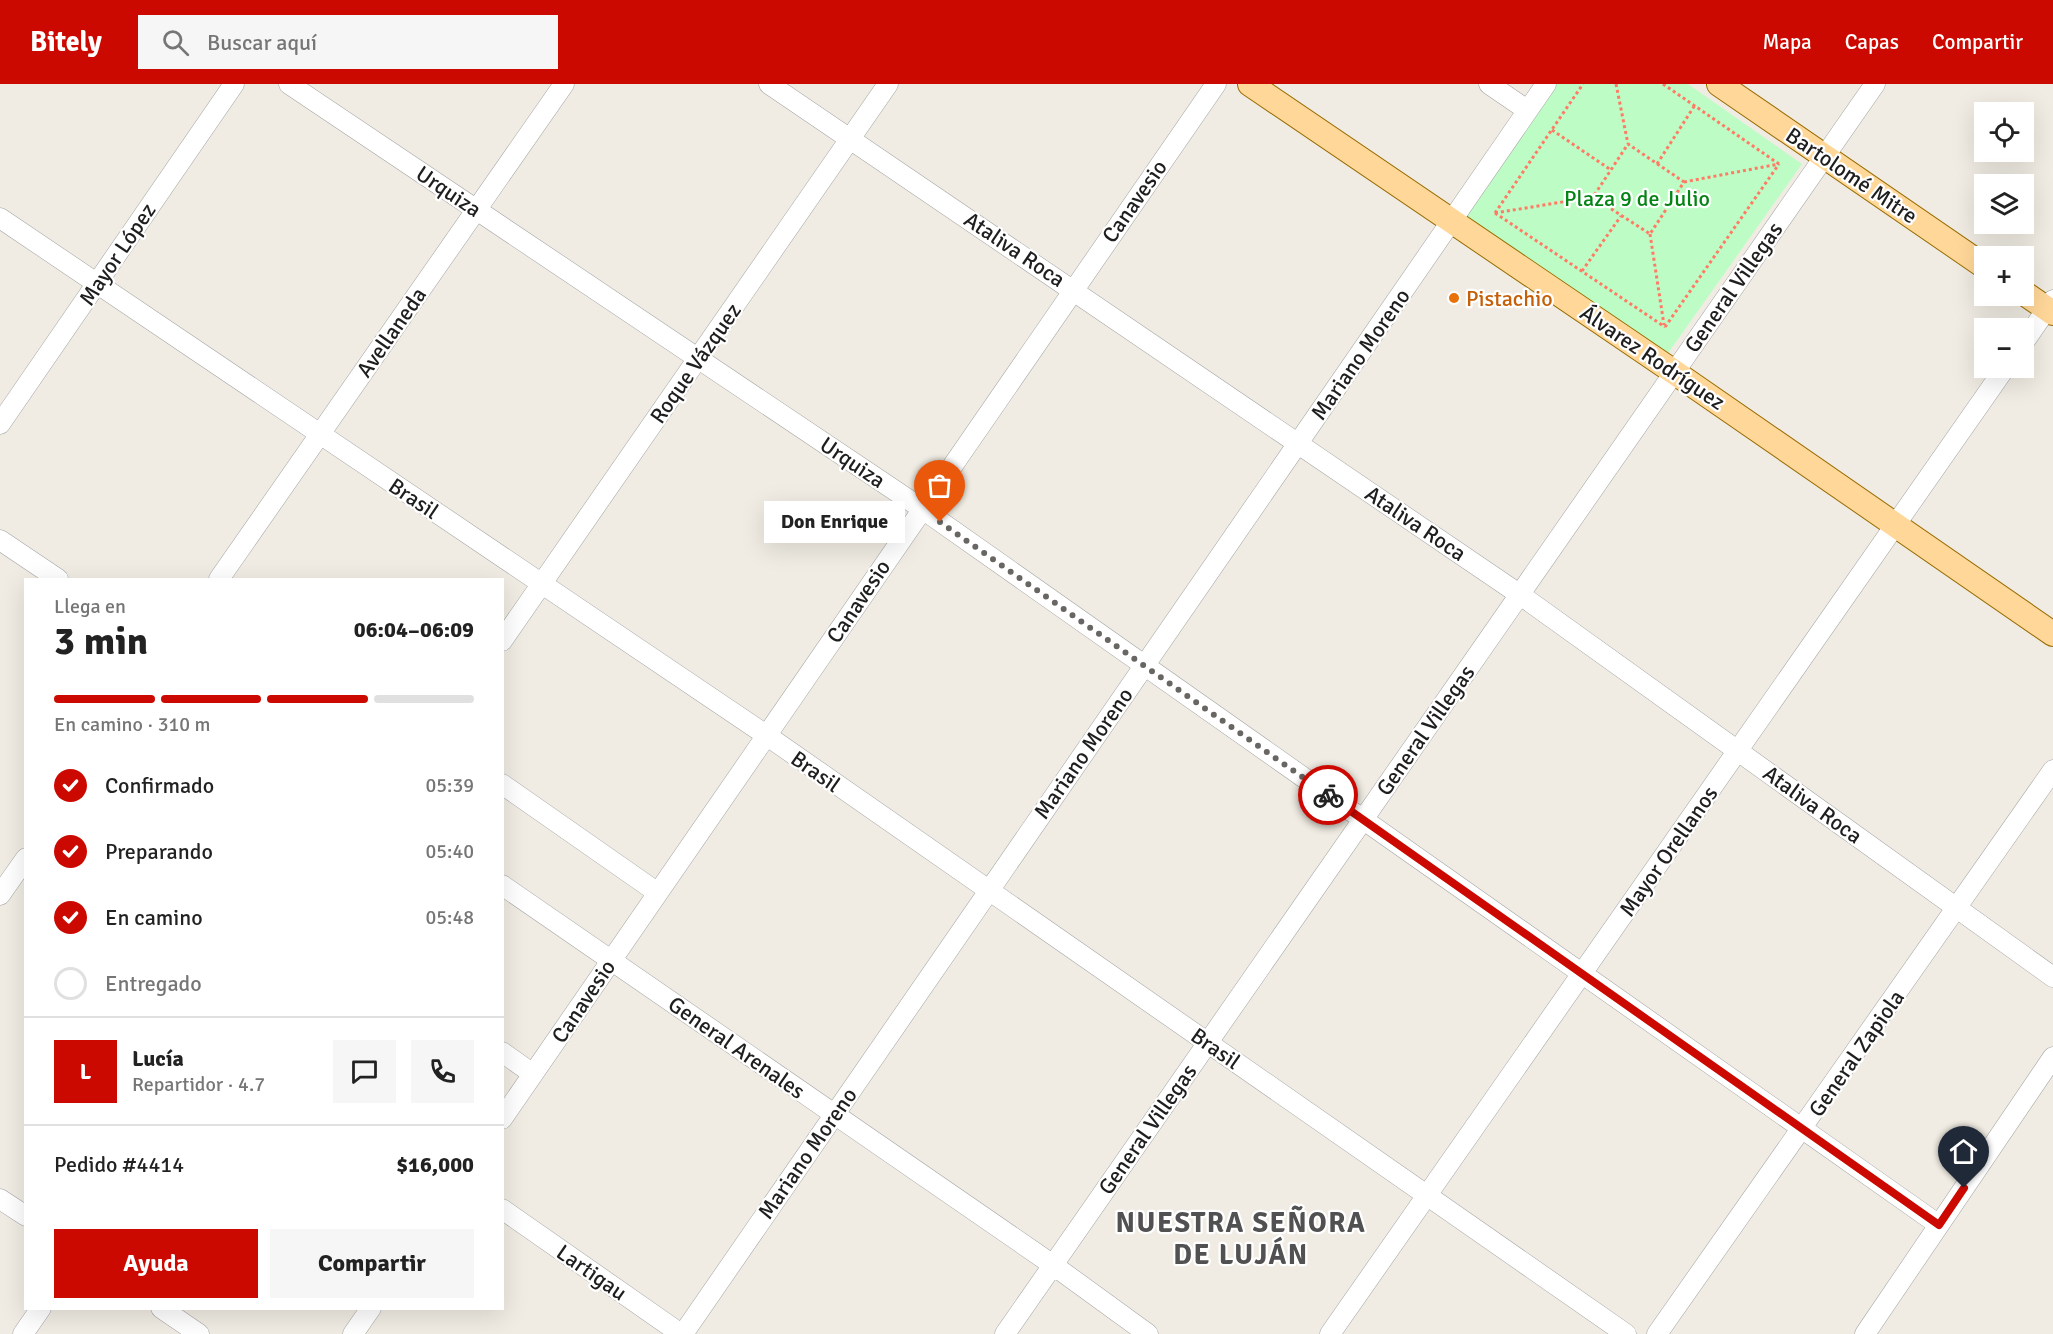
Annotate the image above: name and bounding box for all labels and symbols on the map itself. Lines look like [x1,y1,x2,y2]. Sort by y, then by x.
street label: Bartolomé Mitre [1781,121,1923,229]
street label: Canavesio [1096,155,1173,248]
street label: Urquiza [411,160,487,223]
park label: Plaza 9 de Julio [1564,185,1710,212]
street label: Mayor López [73,198,162,311]
street label: Ataliva Roca [959,206,1070,293]
street label: General Villegas [1678,217,1788,358]
street label: Avellaneda [351,282,432,382]
street label: Mariano Moreno [1305,283,1416,425]
place label: Pistachio [1466,285,1553,312]
marker: Pistachio [1447,291,1461,305]
street label: Roque Vázquez [644,298,747,429]
street label: Álvarez Rodríguez [1575,299,1730,416]
street label: Urquiza [815,431,891,494]
pin [914,460,965,522]
street label: Brasil [384,472,444,525]
street label: Ataliva Roca [1360,480,1471,567]
callout: Don Enrique [763,501,904,543]
street label: Canavesio [821,554,896,648]
street label: General Villegas [1370,660,1480,801]
street label: Mariano Moreno [1028,682,1139,824]
street label: Brasil [786,745,846,798]
street label: Ataliva Roca [1758,759,1868,849]
courier [1298,765,1358,825]
street label: Mayor Orellanos [1613,781,1723,922]
street label: Canavesio [546,954,621,1048]
street label: General Zapiola [1803,985,1910,1122]
street label: General Arenales [663,990,810,1105]
street label: Brasil [1186,1022,1246,1075]
street label: General Villegas [1092,1059,1202,1200]
street label: Mariano Moreno [752,1082,863,1224]
pin [1938,1126,1989,1188]
district label: NUESTRA SEÑORA DE LUJÁN [1116,1205,1366,1272]
street label: Lartigau [551,1239,632,1306]

